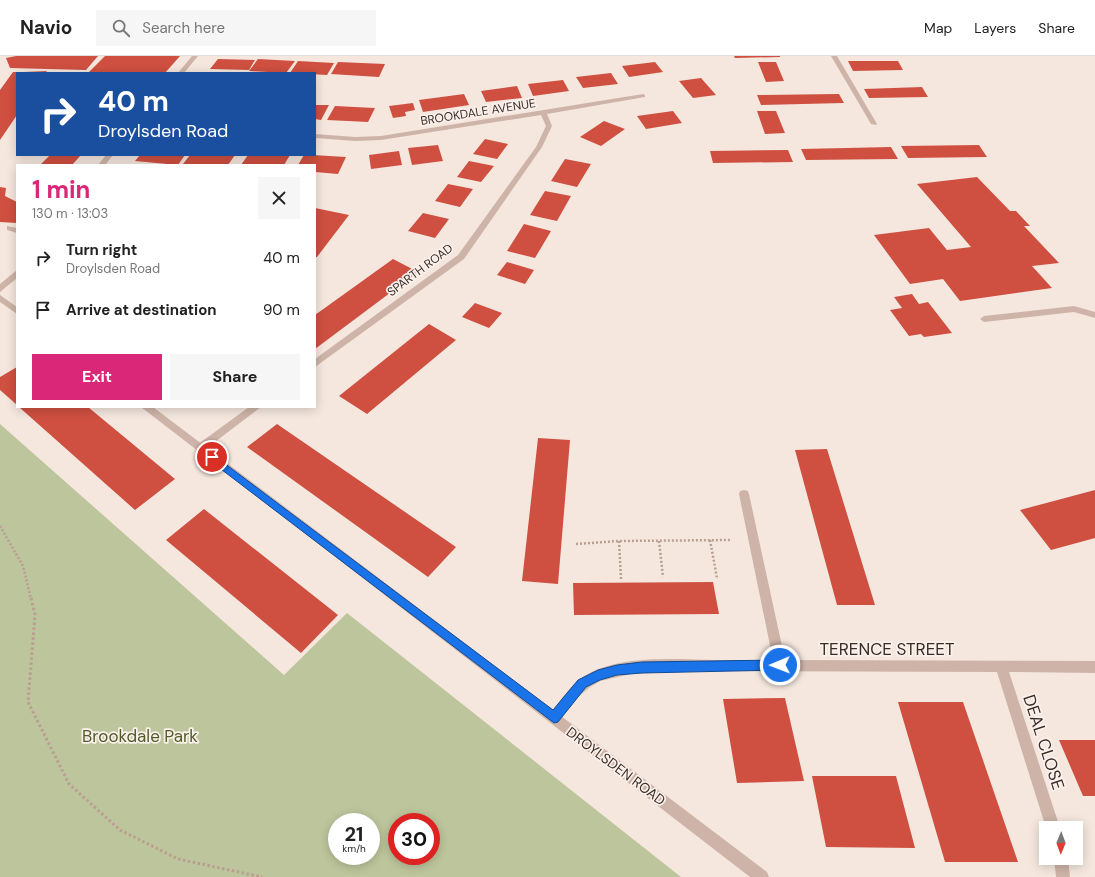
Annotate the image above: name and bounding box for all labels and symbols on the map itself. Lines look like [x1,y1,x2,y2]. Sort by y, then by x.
street label: BROOKDALE AVENUE [419,95,537,129]
street label: SPARTH ROAD [384,240,456,300]
pin [195,440,229,474]
street label: TERENCE STREET [820,638,955,660]
position arrow [759,644,801,686]
street label: DEAL CLOSE [1018,692,1070,792]
street label: DROYLSDEN ROAD [563,723,669,809]
park label: Brookdale Park [82,725,198,747]
speed limit sign: 30 [388,813,440,865]
north arrow [1039,821,1083,865]

